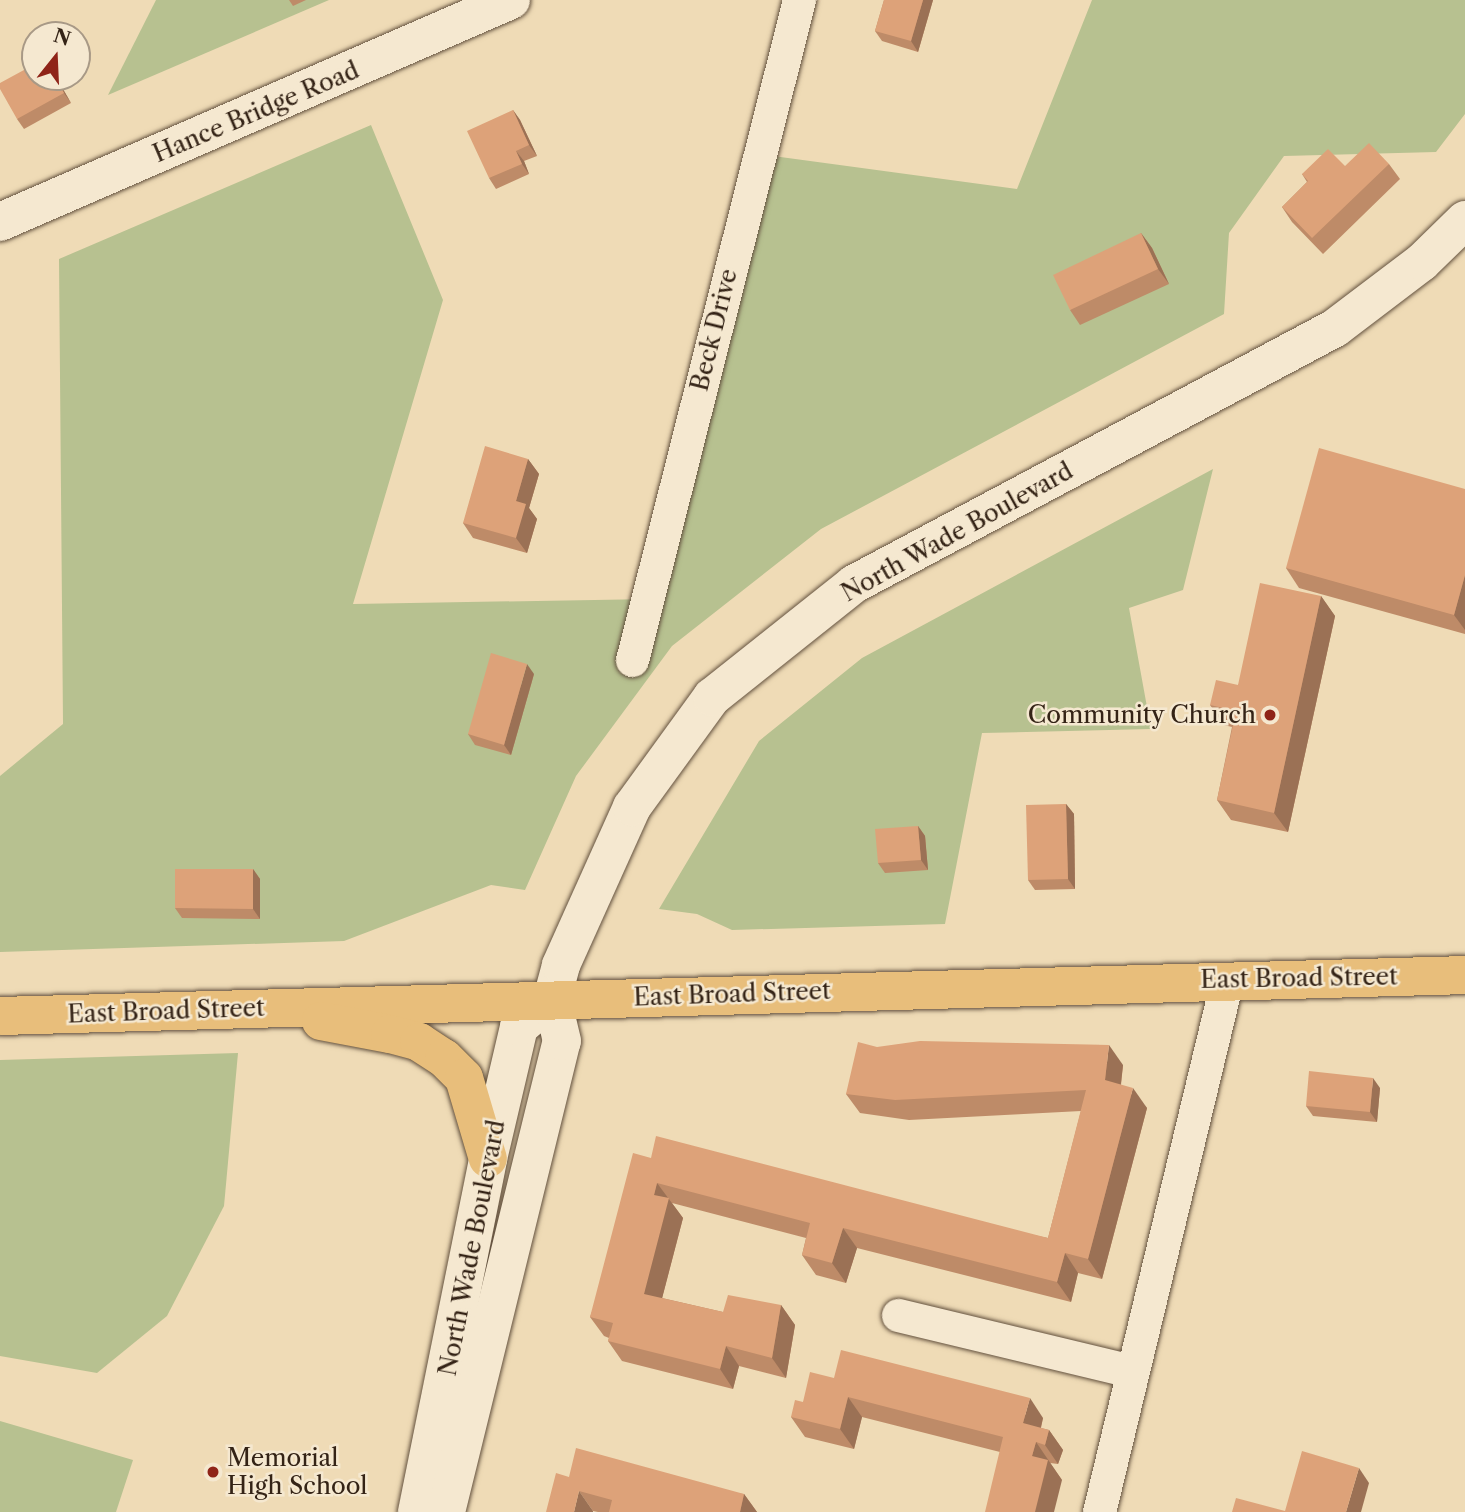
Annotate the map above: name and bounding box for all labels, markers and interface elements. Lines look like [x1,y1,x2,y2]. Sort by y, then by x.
north arrow [21,21,91,91]
text: N [51,24,73,51]
street label: Hance Bridge Road [149,56,363,168]
street label: Beck Drive [685,266,743,394]
street label: North Wade Boulevard [836,456,1078,608]
place label: Community Church [1027,701,1256,729]
marker: Community Church [1262,707,1278,723]
street label: East Broad Street [1200,962,1398,994]
street label: East Broad Street [633,976,831,1012]
street label: East Broad Street [67,993,265,1029]
street label: North Wade Boulevard [433,1117,511,1379]
place label: Memorial High School [227,1444,367,1500]
marker: Memorial High School [205,1464,221,1480]

